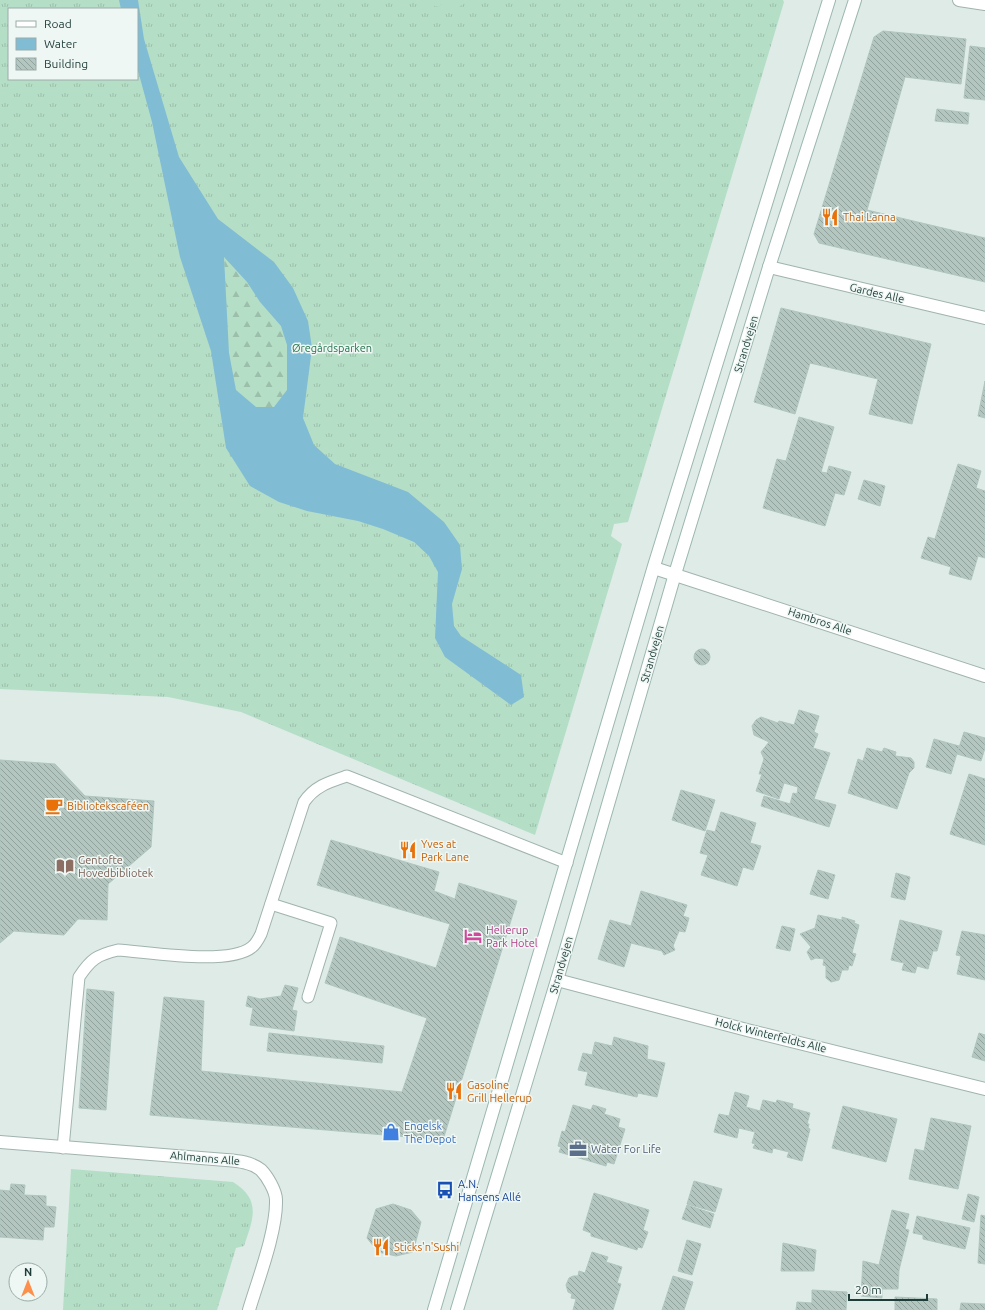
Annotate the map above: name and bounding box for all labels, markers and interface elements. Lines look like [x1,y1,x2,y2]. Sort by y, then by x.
legend [8,8,138,80]
text: Road [44,17,72,30]
text: Water [44,37,77,50]
text: Building [44,57,88,70]
restaurant icon: Thai Lanna [820,207,840,227]
place label: Thai Lanna [843,211,896,223]
street label: Gardes Alle [848,281,906,305]
street label: Strandvejen [732,314,760,374]
park label: Øregårdsparken [292,342,372,354]
street label: Hambros Alle [787,605,853,637]
street label: Strandvejen [638,624,666,684]
cafe icon: Bibliotekscaféen [44,796,64,816]
place label: Bibliotekscaféen [67,800,149,812]
place label: Yves at Park Lane [421,838,469,863]
restaurant icon: Yves at Park Lane [398,840,418,860]
place label: Gentofte Hovedbibliotek [78,854,154,879]
library icon: Gentofte Hovedbibliotek [55,856,75,876]
place label: Hellerup Park Hotel [486,924,538,949]
hotel icon: Hellerup Park Hotel [463,926,483,946]
street label: Strandvejen [547,935,575,995]
street label: Holck Winterfeldts Alle [714,1015,828,1055]
place label: Gasoline Grill Hellerup [467,1079,532,1104]
restaurant icon: Gasoline Grill Hellerup [444,1081,464,1101]
place label: Engelsk The Depot [404,1120,457,1145]
shop icon: Engelsk The Depot [381,1122,401,1142]
office icon: Water For Life [568,1139,588,1159]
place label: Water For Life [591,1143,661,1155]
street label: Ahlmanns Alle [169,1149,241,1167]
place label: A.N. Hansens Allé [458,1178,521,1203]
bus stop icon: A.N. Hansens Allé [435,1180,455,1200]
restaurant icon: Sticks'n'Sushi [371,1237,391,1257]
place label: Sticks'n'Sushi [394,1241,459,1253]
north arrow [8,1262,48,1302]
text: N [24,1266,32,1278]
scale bar [849,1276,927,1302]
text: 20 m [855,1283,882,1296]

